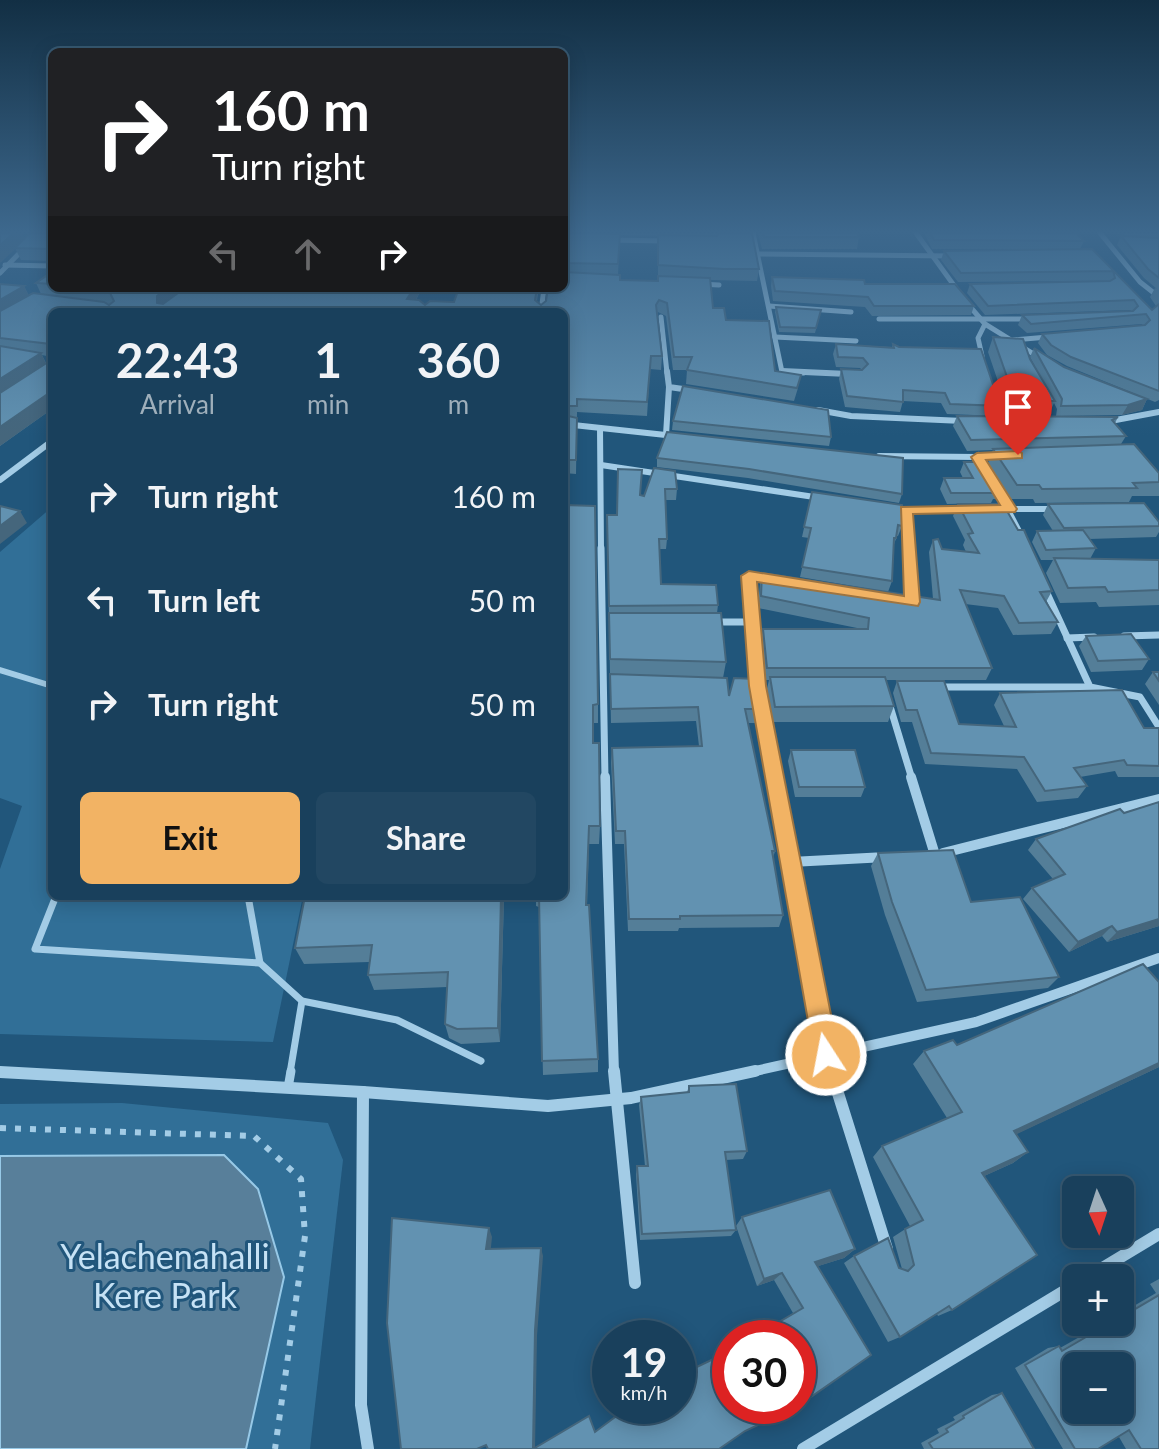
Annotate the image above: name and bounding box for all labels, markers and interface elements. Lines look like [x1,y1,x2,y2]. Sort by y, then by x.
text: 160 m [212,76,370,143]
icon: right [80,80,184,184]
text: Turn right [212,144,365,188]
icon: left [202,232,246,276]
icon: ahead [286,232,330,276]
icon: right [370,232,414,276]
text: 22:43 [116,331,239,388]
text: 1 [314,331,342,388]
text: 360 [417,331,500,388]
pin [984,373,1052,455]
icon: arrive [996,385,1040,429]
text: Arrival [140,388,215,420]
text: min [307,388,349,420]
text: m [448,388,469,420]
icon: right [80,474,124,518]
text: Turn right [148,478,278,514]
text: 160 m [451,478,536,514]
icon: left [80,578,124,622]
text: Turn left [148,582,260,618]
text: 50 m [469,582,536,618]
icon: right [80,682,124,726]
text: Turn right [148,686,278,722]
text: 50 m [469,686,536,722]
button: Exit [80,792,300,884]
button: Share [316,792,536,884]
position arrow [784,1013,868,1097]
north arrow [1062,1176,1134,1248]
map controls [1062,1176,1134,1424]
park label: Yelachenahalli Kere Park [60,1235,270,1315]
button: + [1062,1264,1134,1336]
speed limit sign: 30 [712,1320,816,1424]
text: 19 [621,1338,667,1386]
button: − [1062,1352,1134,1424]
text: km/h [621,1380,667,1404]

